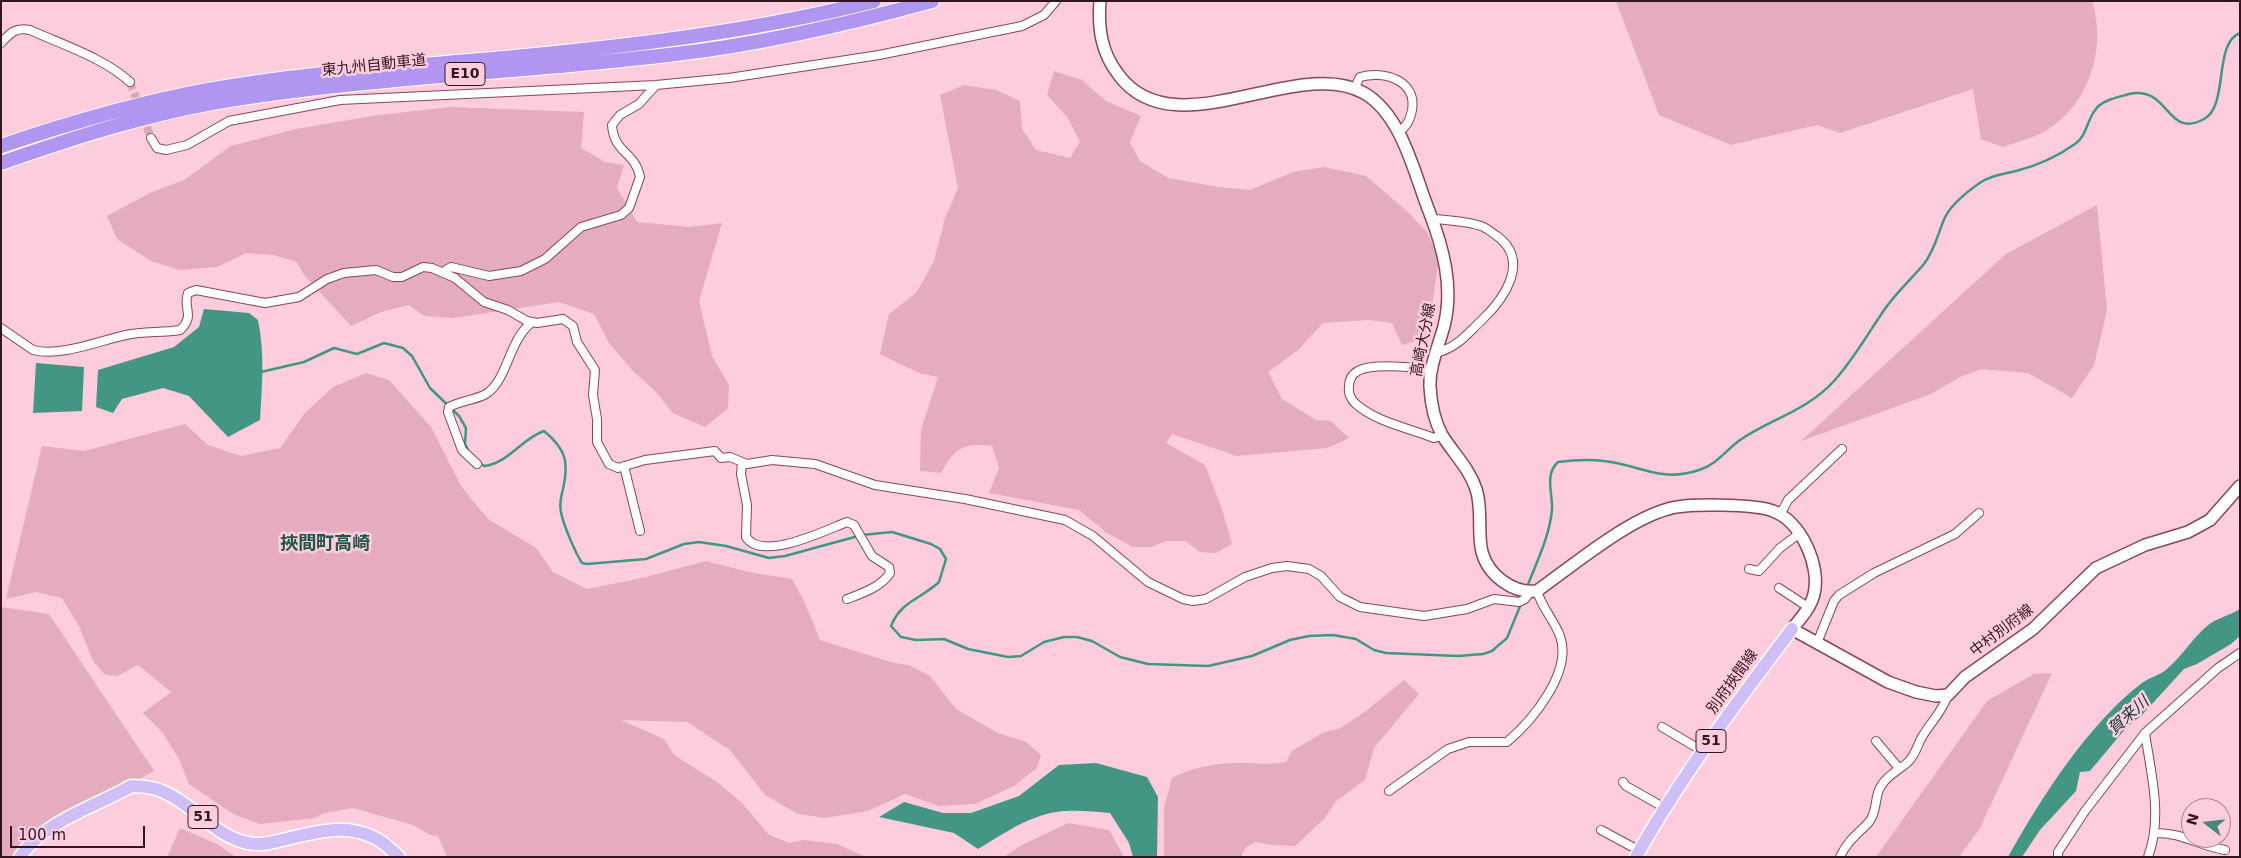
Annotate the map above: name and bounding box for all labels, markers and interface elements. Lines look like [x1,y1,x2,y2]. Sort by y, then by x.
street label: 東九州自動車道 [321,52,427,80]
road number: E10 [445,62,485,86]
street label: 高崎大分線 [1408,301,1440,379]
district label: 挾間町高崎 [280,533,370,555]
street label: 中村別府線 [1967,601,2037,661]
street label: 別府挾間線 [1704,646,1762,718]
water label: 賀来川 [2105,693,2153,739]
road number: 51 [1696,729,1726,752]
north arrow [2181,798,2231,848]
road number: 51 [188,806,218,829]
text: N [2183,811,2202,827]
scale bar [12,816,148,848]
text: 100 m [18,826,66,844]

